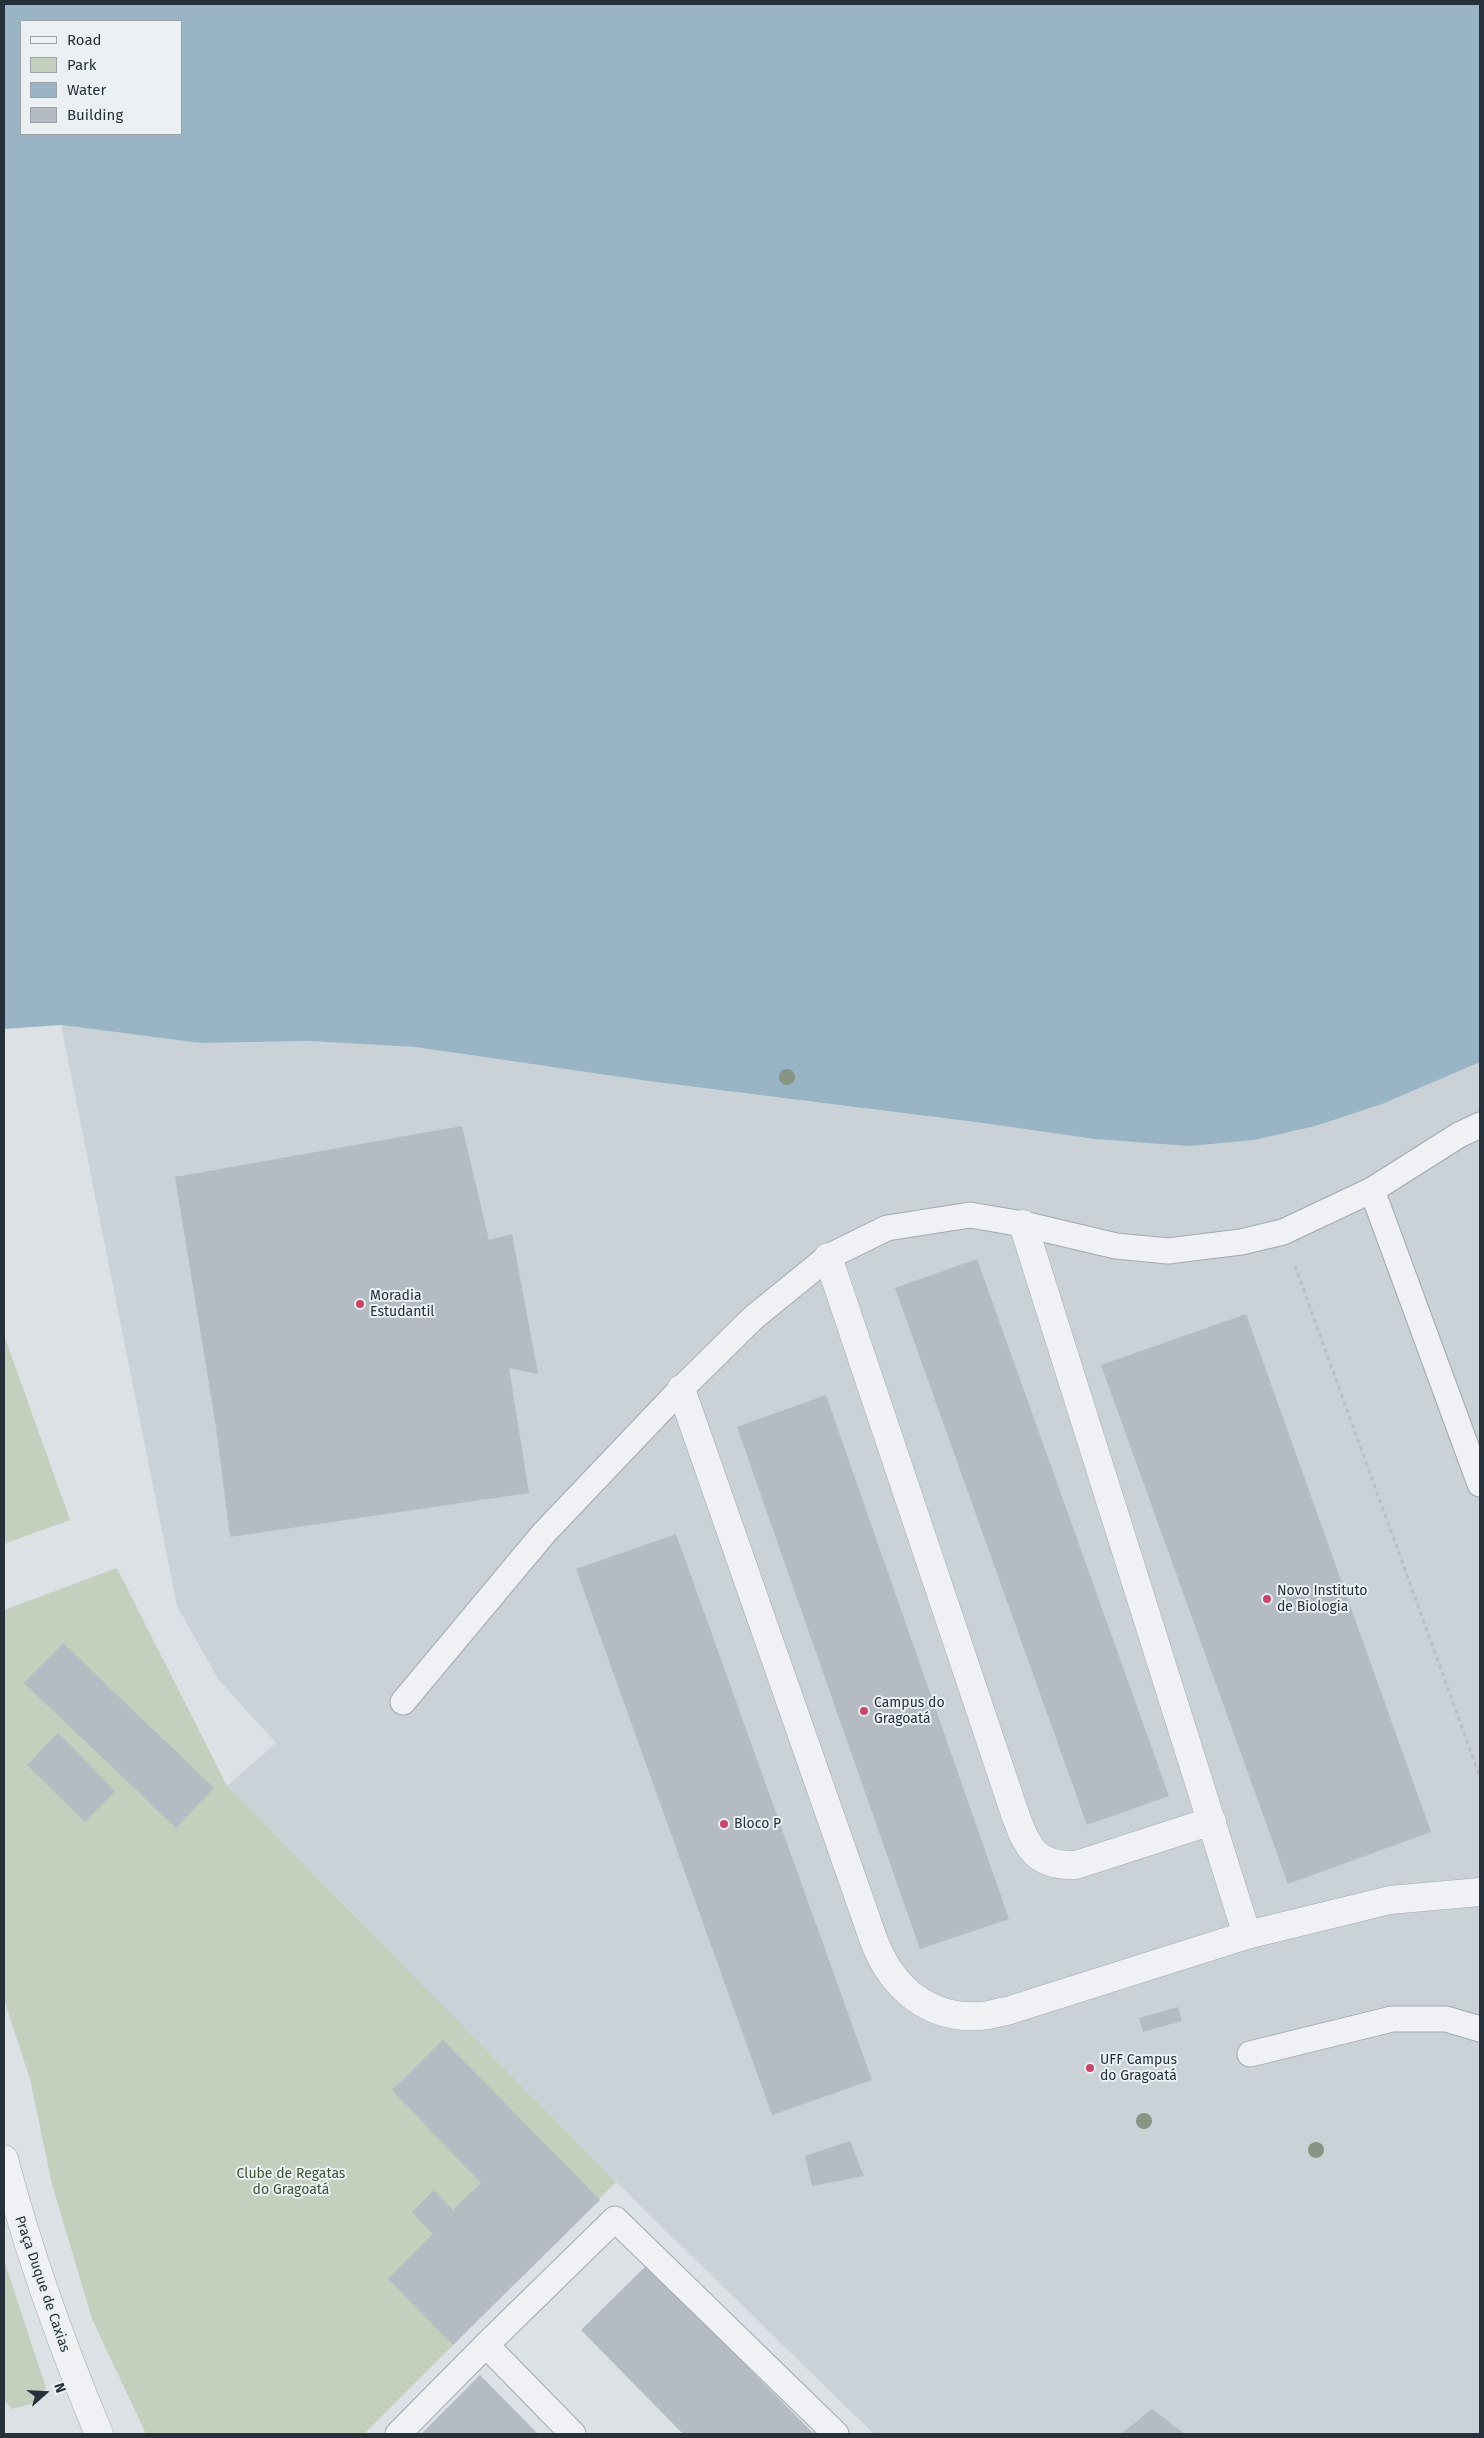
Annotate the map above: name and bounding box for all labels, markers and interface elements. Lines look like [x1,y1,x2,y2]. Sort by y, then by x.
legend [20,20,182,135]
text: Road [67,31,102,49]
text: Park [67,56,97,74]
text: Water [67,81,106,99]
text: Building [67,106,123,124]
place label: Moradia Estudantil [370,1288,434,1320]
marker: Moradia Estudantil [354,1298,366,1310]
place label: Novo Instituto de Biologia [1277,1583,1367,1615]
marker: Novo Instituto de Biologia [1261,1593,1273,1605]
place label: Campus do Gragoatá [874,1695,945,1728]
marker: Campus do Gragoatá [858,1705,870,1717]
place label: Bloco P [734,1816,781,1832]
marker: Bloco P [718,1818,730,1830]
place label: UFF Campus do Gragoatá [1100,2052,1177,2084]
marker: UFF Campus do Gragoatá [1084,2062,1096,2074]
park label: Clube de Regatas do Gragoatá [237,2166,345,2198]
street label: Praça Duque de Caxias [11,2214,73,2354]
north arrow [20,2368,70,2418]
text: N [50,2381,69,2395]

